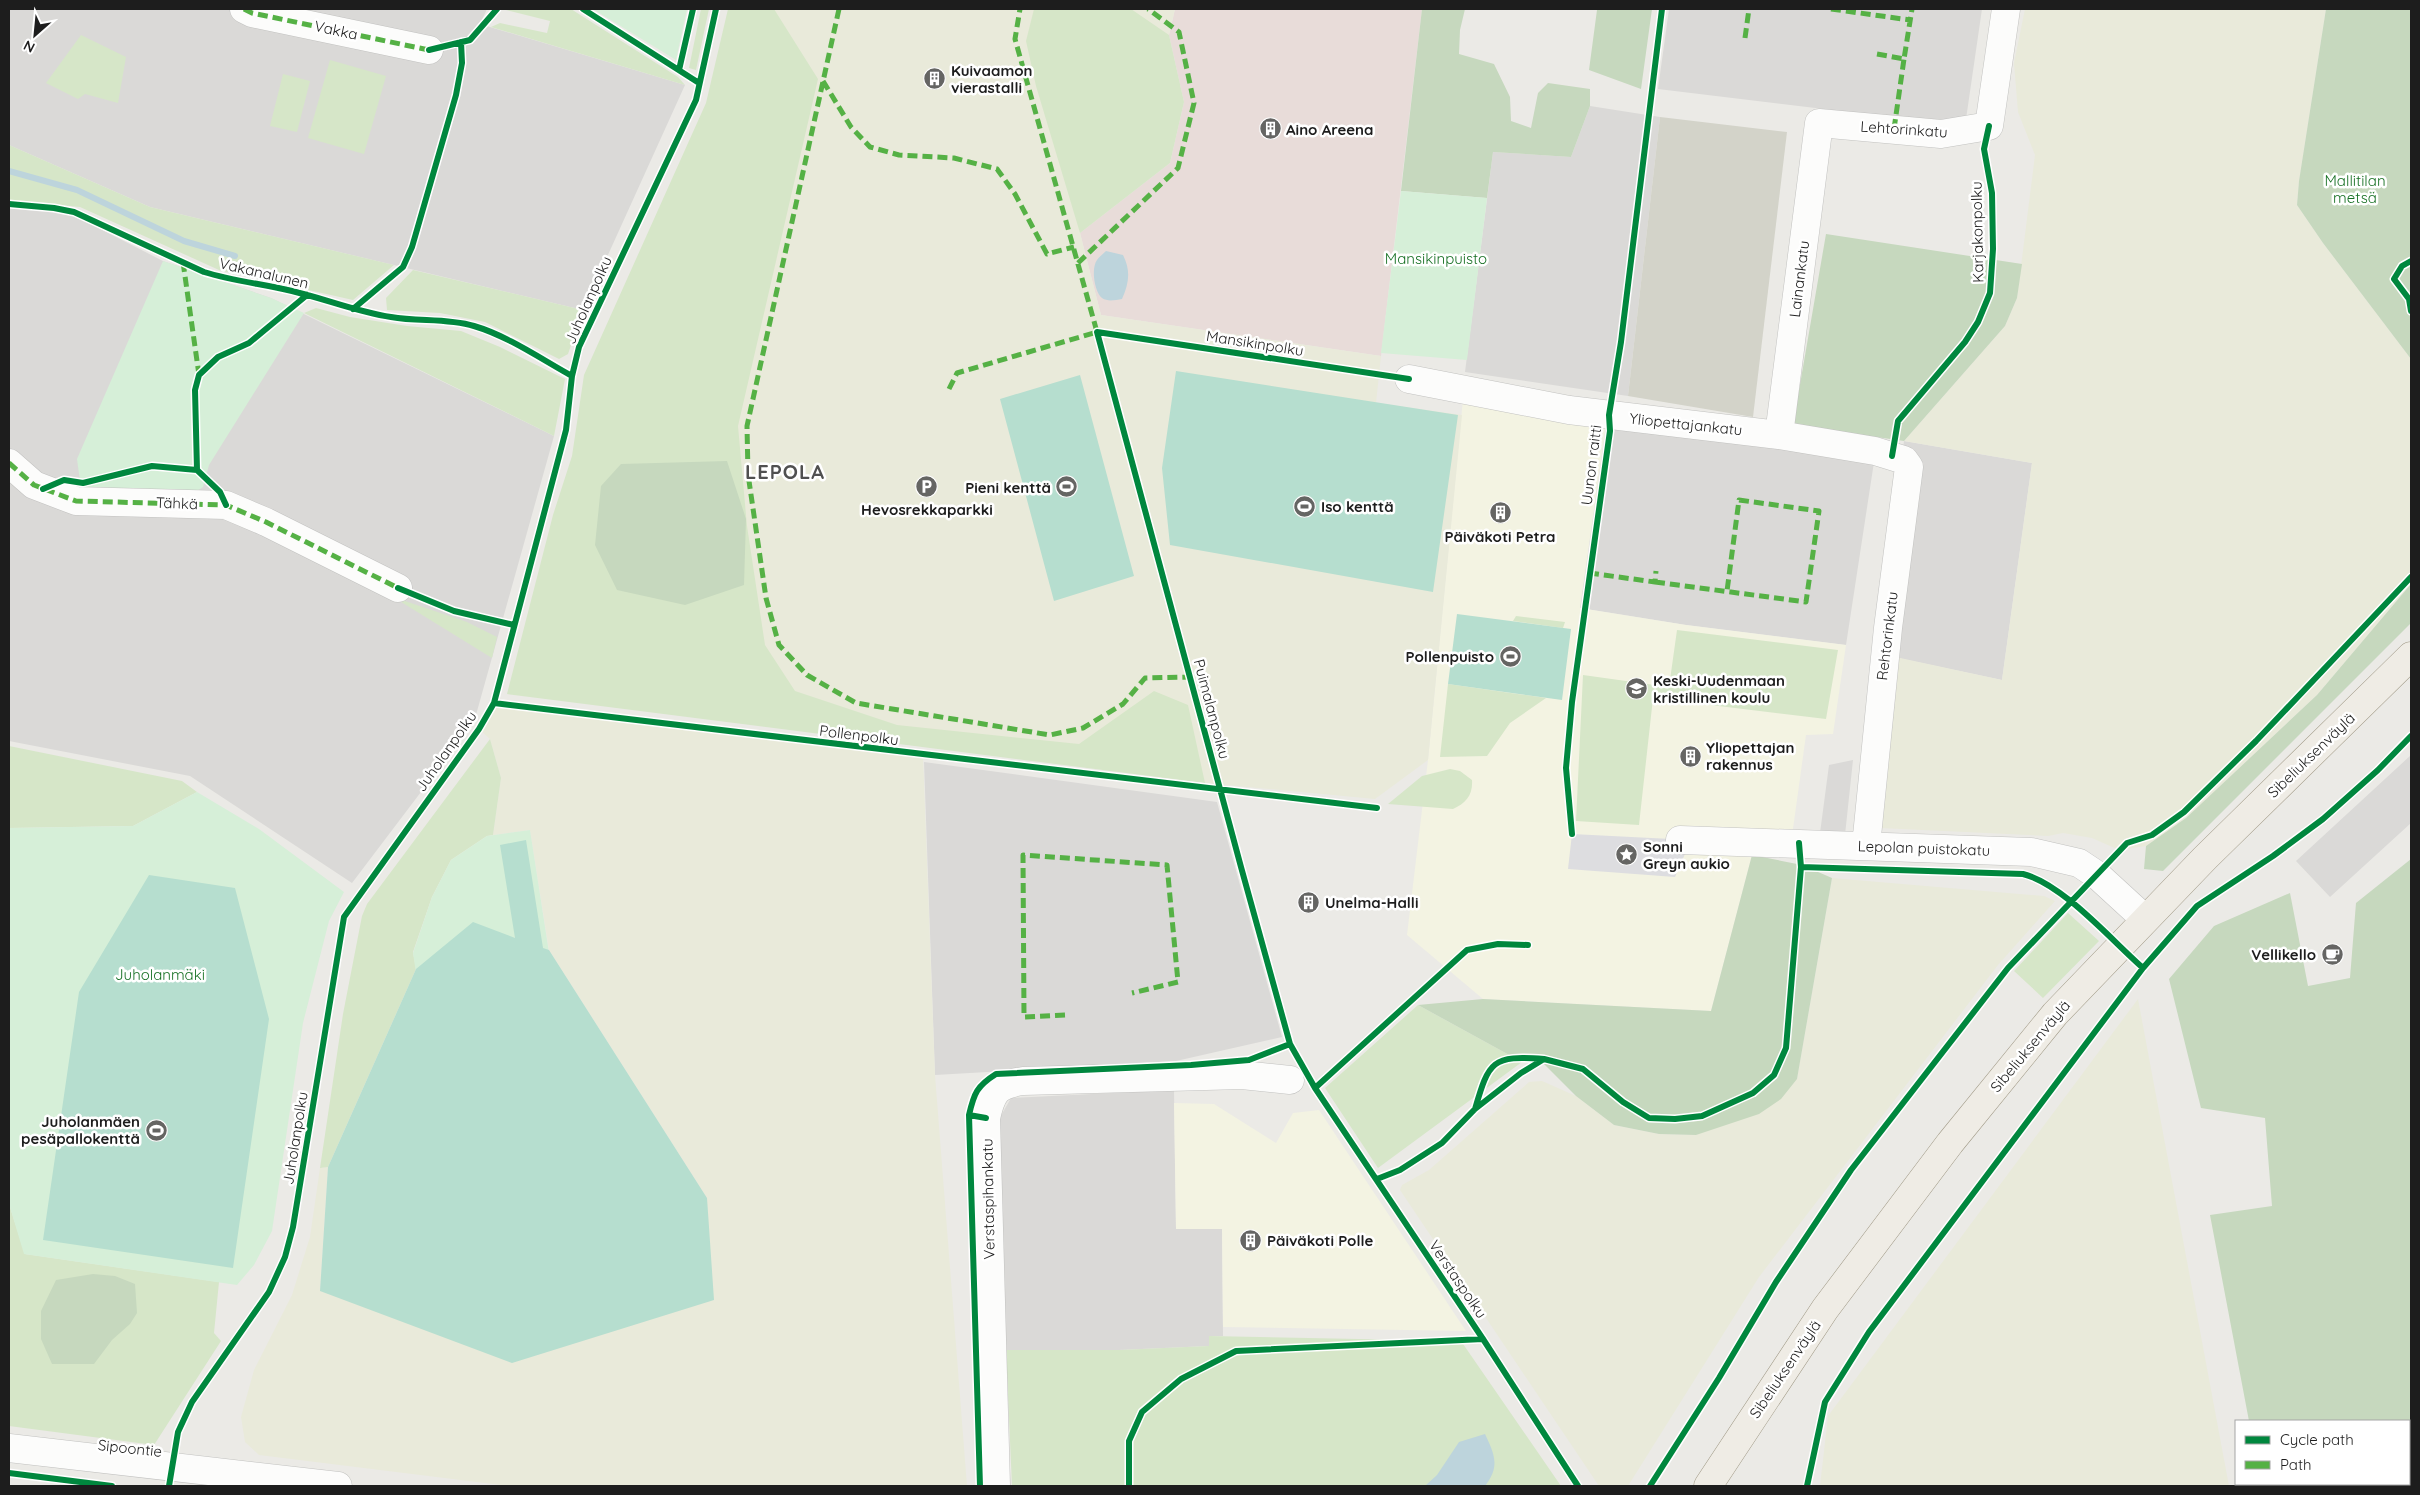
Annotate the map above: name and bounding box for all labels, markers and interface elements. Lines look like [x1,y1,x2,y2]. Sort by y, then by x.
north arrow [10,10,60,60]
street label: Vakka [313,16,359,44]
text: N [20,36,38,57]
place label: Kuivaamon vierastalli [951,61,1033,97]
building icon: Kuivaamon vierastalli [923,67,947,91]
street label: Lehtorinkatu [1860,116,1948,142]
building icon: Aino Areena [1258,117,1282,141]
place label: Aino Areena [1286,120,1373,139]
park label: Mallitilan metsä [2324,171,2386,207]
street label: Karjakonpolku [1967,181,1987,283]
street label: Lainankatu [1785,239,1813,319]
park label: Mansikinpuisto [1385,249,1487,268]
street label: Vakanalunen [217,253,311,293]
street label: Juholanpolku [560,253,616,347]
street label: Mansikinpolku [1205,326,1305,360]
street label: Yliopettajankatu [1629,409,1743,439]
street label: Uunon raitti [1577,424,1605,506]
district label: LEPOLA [745,459,825,484]
parking icon: Hevosrekkaparkki [915,474,939,498]
sports icon: Pieni kenttä [1055,475,1079,499]
place label: Pieni kenttä [965,478,1051,497]
street label: Tähkä [156,493,198,513]
sports icon: Iso kenttä [1293,494,1317,518]
place label: Iso kenttä [1321,497,1394,516]
place label: Hevosrekkaparkki [861,500,993,519]
building icon: Päiväkoti Petra [1488,501,1512,525]
place label: Päiväkoti Petra [1445,527,1555,546]
street label: Rehtorinkatu [1872,590,1902,682]
sports icon: Pollenpuisto [1498,644,1522,668]
place label: Pollenpuisto [1406,647,1494,666]
street label: Puimalanpolku [1190,657,1234,761]
place label: Keski-Uudenmaan kristillinen koulu [1653,671,1785,707]
school or university icon: Keski-Uudenmaan kristillinen koulu [1625,677,1649,701]
street label: Juholanpolku [411,707,481,795]
street label: Sibeliuksenväylä [2263,708,2359,802]
street label: Pollenpolku [818,721,900,749]
place label: Yliopettajan rakennus [1706,738,1794,774]
building icon: Yliopettajan rakennus [1678,744,1702,768]
street label: Lepolan puistokatu [1857,836,1991,860]
place label: Sonni Greyn aukio [1643,837,1730,873]
place icon: Sonni Greyn aukio [1615,843,1639,867]
building icon: Unelma-Halli [1297,890,1321,914]
place label: Unelma-Halli [1325,893,1418,912]
cafe icon: Vellikello [2320,942,2344,966]
place label: Vellikello [2251,945,2316,964]
park label: Juholanmäki [115,965,205,984]
street label: Sibeliuksenväylä [1986,996,2074,1096]
street label: Juholanpolku [278,1090,312,1186]
place label: Juholanmäen pesäpallokenttä [21,1112,140,1148]
sports icon: Juholanmäen pesäpallokenttä [144,1118,168,1142]
street label: Verstaspihankatu [977,1138,999,1260]
building icon: Päiväkoti Polle [1239,1228,1263,1252]
place label: Päiväkoti Polle [1267,1231,1373,1250]
street label: Verstaspolku [1425,1236,1491,1322]
street label: Sibeliuksenväylä [1745,1316,1825,1422]
legend [2235,1420,2410,1485]
text: Cycle path [2280,1430,2354,1449]
street label: Sipoontie [97,1435,163,1461]
text: Path [2280,1455,2312,1474]

